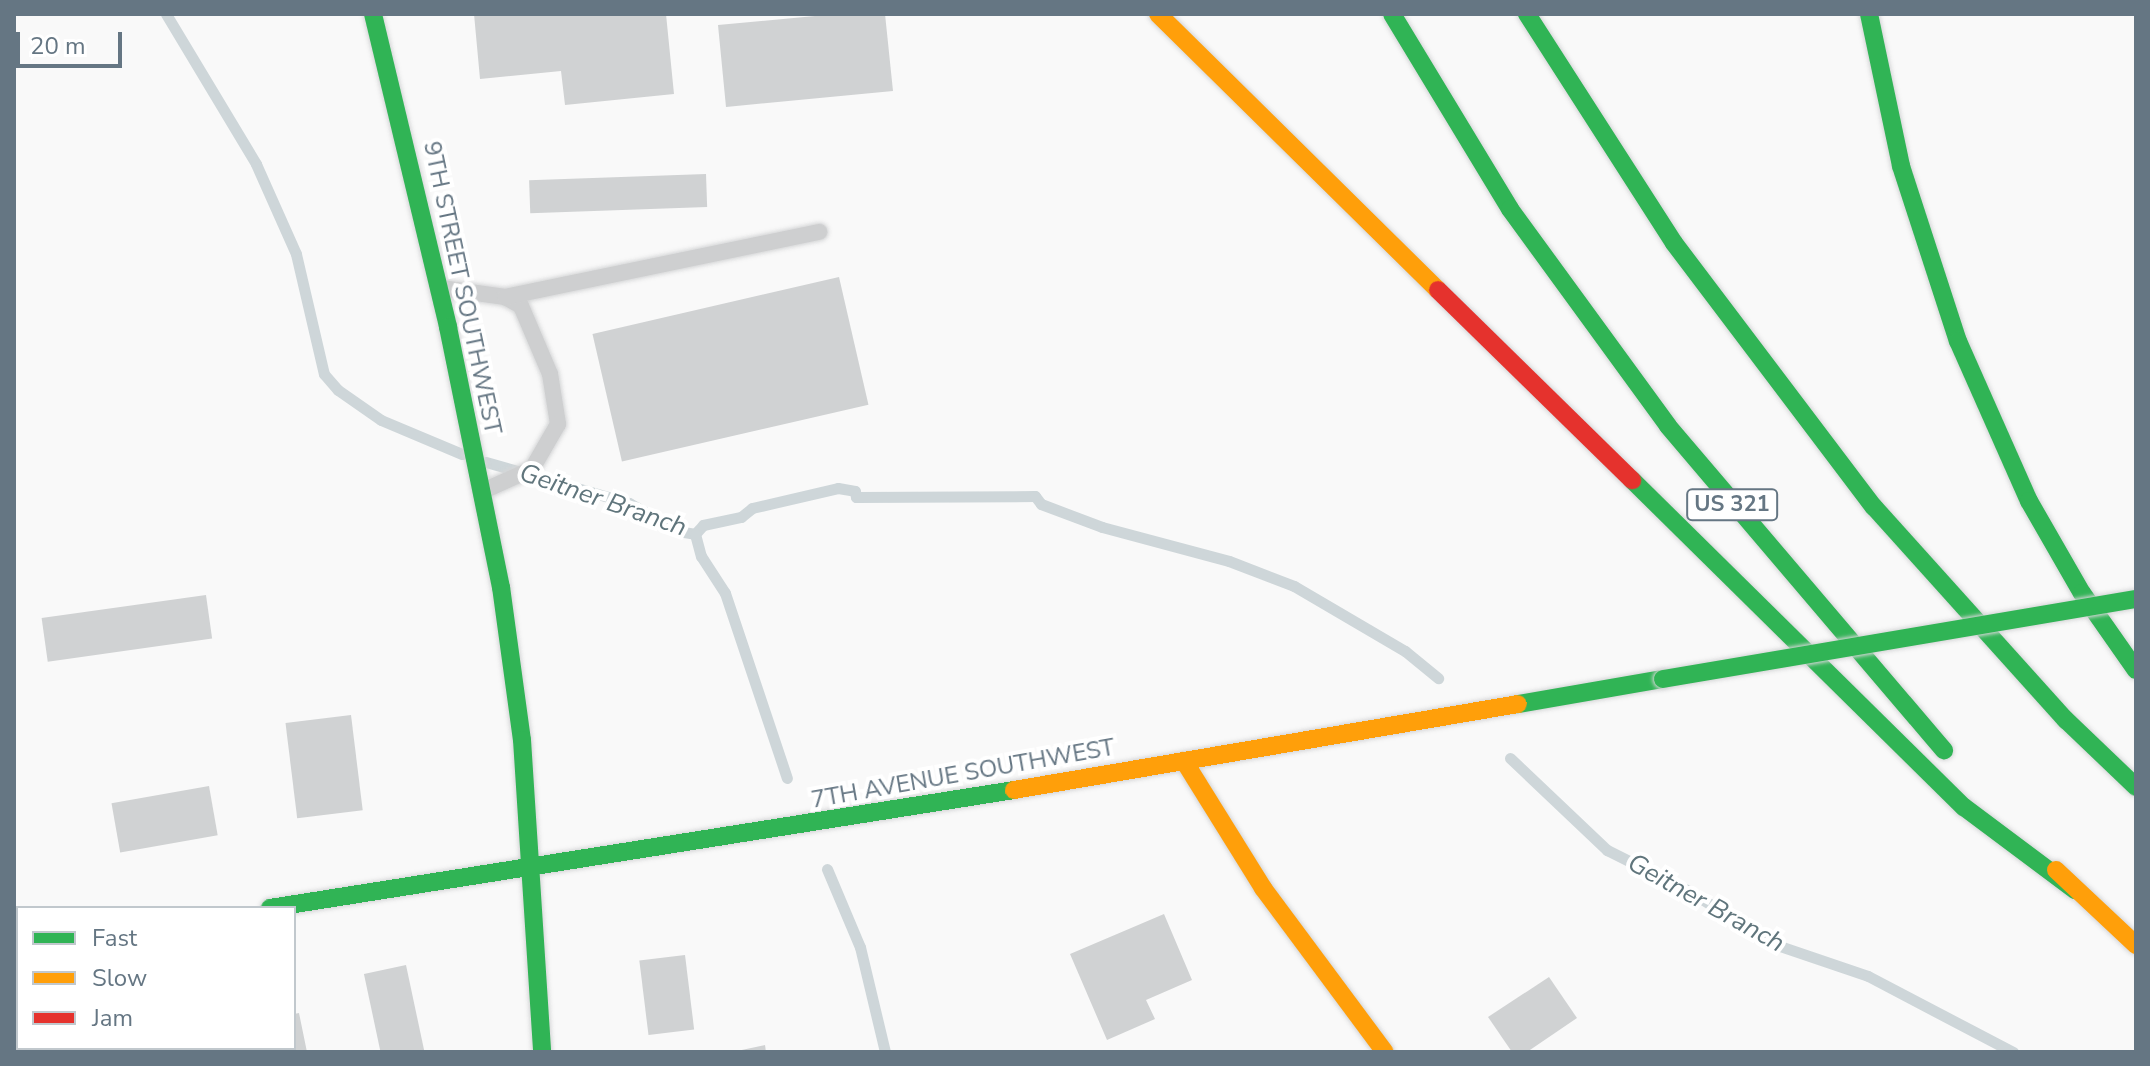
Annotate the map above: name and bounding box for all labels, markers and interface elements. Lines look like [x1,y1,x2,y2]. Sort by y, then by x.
scale bar [20,16,126,66]
text: 20 m [30,30,86,62]
street label: 9TH STREET SOUTHWEST [417,139,507,437]
water label: Geitner Branch [515,457,691,543]
road number: US 321 [1686,487,1778,523]
street label: 7TH AVENUE SOUTHWEST [809,733,1117,815]
water label: Geitner Branch [1622,847,1790,959]
legend [16,906,296,1050]
text: Fast [92,922,137,954]
text: Slow [92,962,147,994]
text: Jam [92,1002,133,1034]

